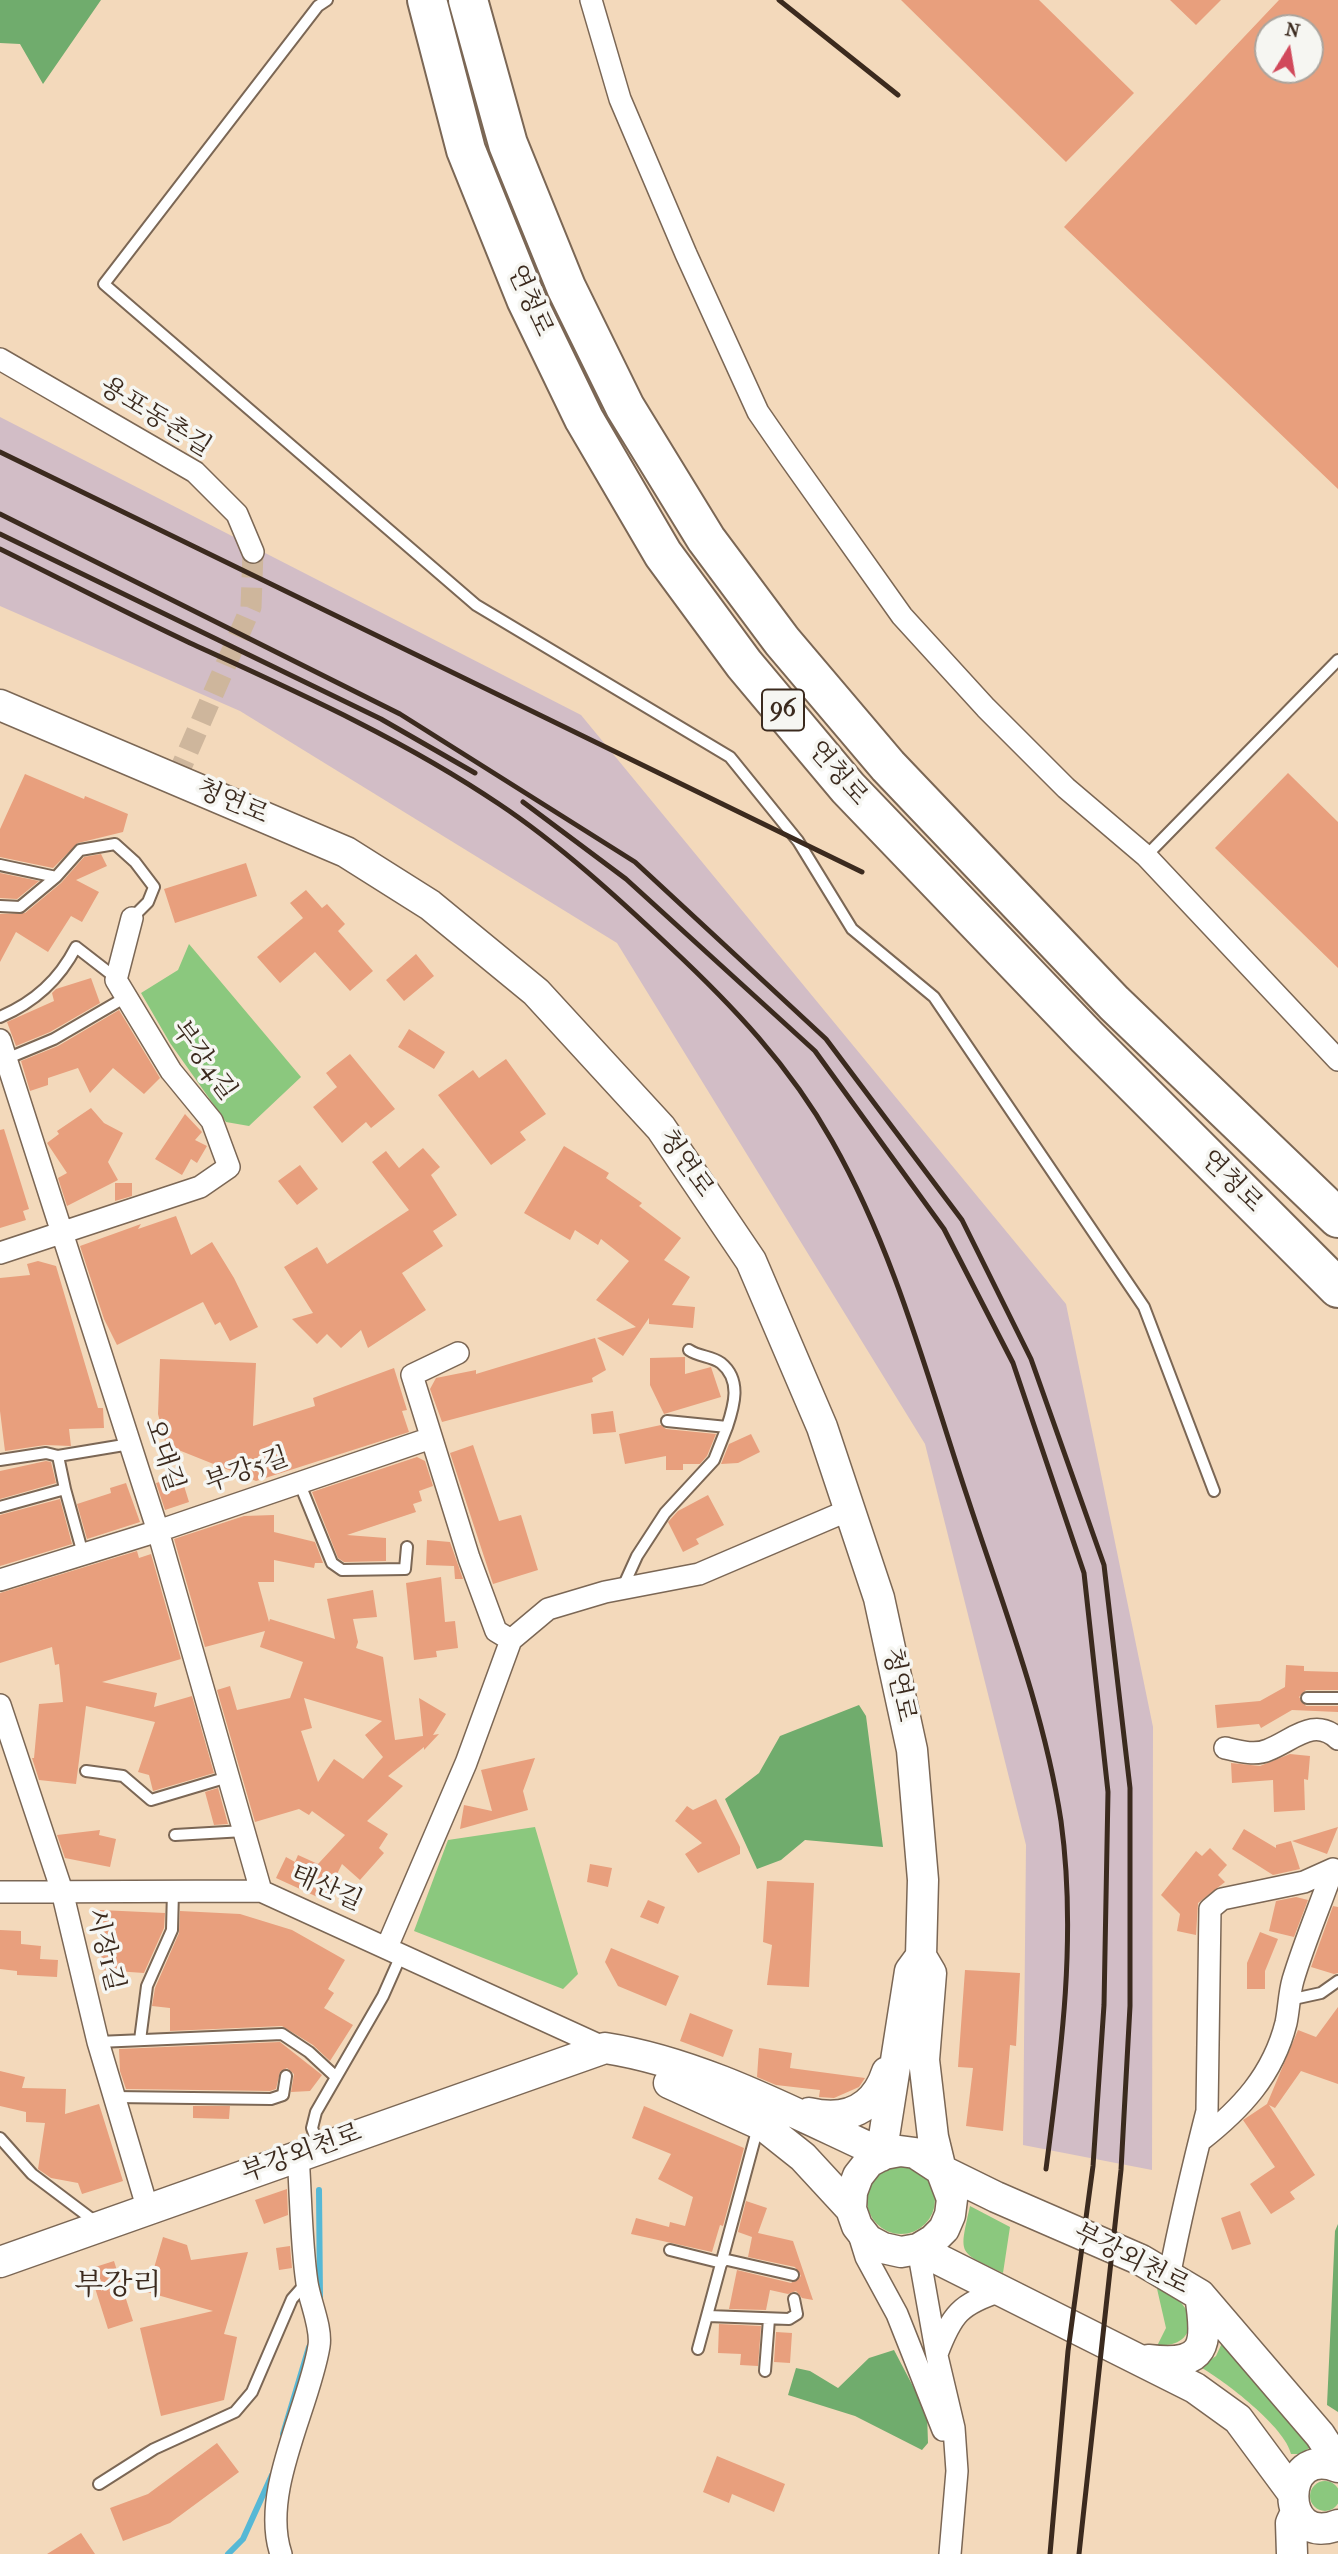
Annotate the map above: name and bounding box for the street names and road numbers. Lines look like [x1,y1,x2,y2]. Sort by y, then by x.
street label: 연청로 [499,260,559,342]
street label: 용포동촌길 [93,371,217,465]
road number: 96 [762,690,804,730]
street label: 연청로 [801,735,873,813]
street label: 청연로 [191,774,273,832]
street label: 부강4길 [164,1015,242,1107]
street label: 청연로 [651,1124,719,1204]
street label: 연청로 [1193,1144,1269,1220]
street label: 오대길 [137,1414,189,1496]
street label: 부강5길 [201,1442,293,1500]
street label: 청연로 [875,1645,921,1725]
street label: 태산길 [285,1859,367,1919]
street label: 시장1길 [79,1905,129,1995]
street label: 부강외천로 [238,2118,366,2190]
street label: 부강외천로 [1068,2218,1194,2302]

